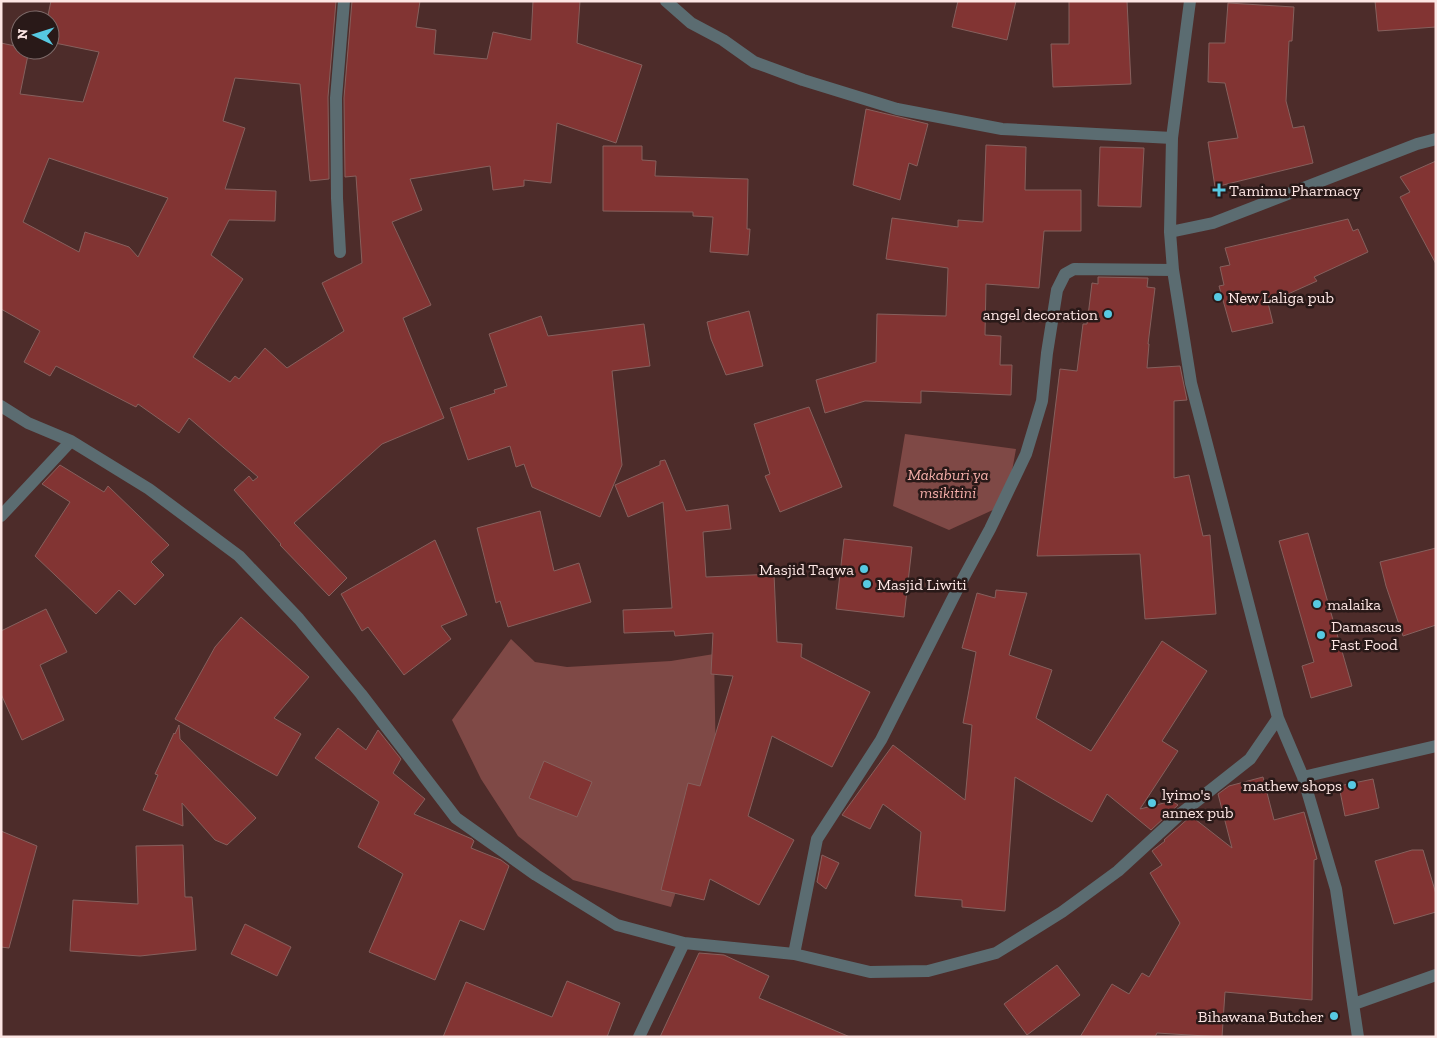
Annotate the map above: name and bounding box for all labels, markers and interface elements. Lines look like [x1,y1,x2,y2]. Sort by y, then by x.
north arrow [10,10,60,60]
text: N [14,28,31,40]
place label: Tamimu Pharmacy [1229,181,1361,200]
marker: Tamimu Pharmacy [1213,184,1225,196]
place label: New Laliga pub [1228,288,1334,307]
marker: New Laliga pub [1212,291,1224,303]
place label: angel decoration [983,305,1099,324]
marker: angel decoration [1102,308,1114,320]
park label: Makaburi ya msikitini [907,465,989,502]
place label: Masjid Taqwa [759,560,854,579]
marker: Masjid Taqwa [858,563,870,575]
place label: Masjid Liwiti [877,575,967,594]
marker: Masjid Liwiti [861,578,873,590]
place label: malaika [1327,595,1381,614]
marker: malaika [1311,598,1323,610]
place label: Damascus Fast Food [1331,617,1402,654]
marker: Damascus Fast Food [1315,629,1327,641]
place label: mathew shops [1243,776,1342,795]
marker: mathew shops [1346,779,1358,791]
place label: lyimo's annex pub [1162,785,1234,822]
marker: lyimo's annex pub [1146,797,1158,809]
place label: Bihawana Butcher [1198,1007,1324,1026]
marker: Bihawana Butcher [1328,1010,1340,1022]

